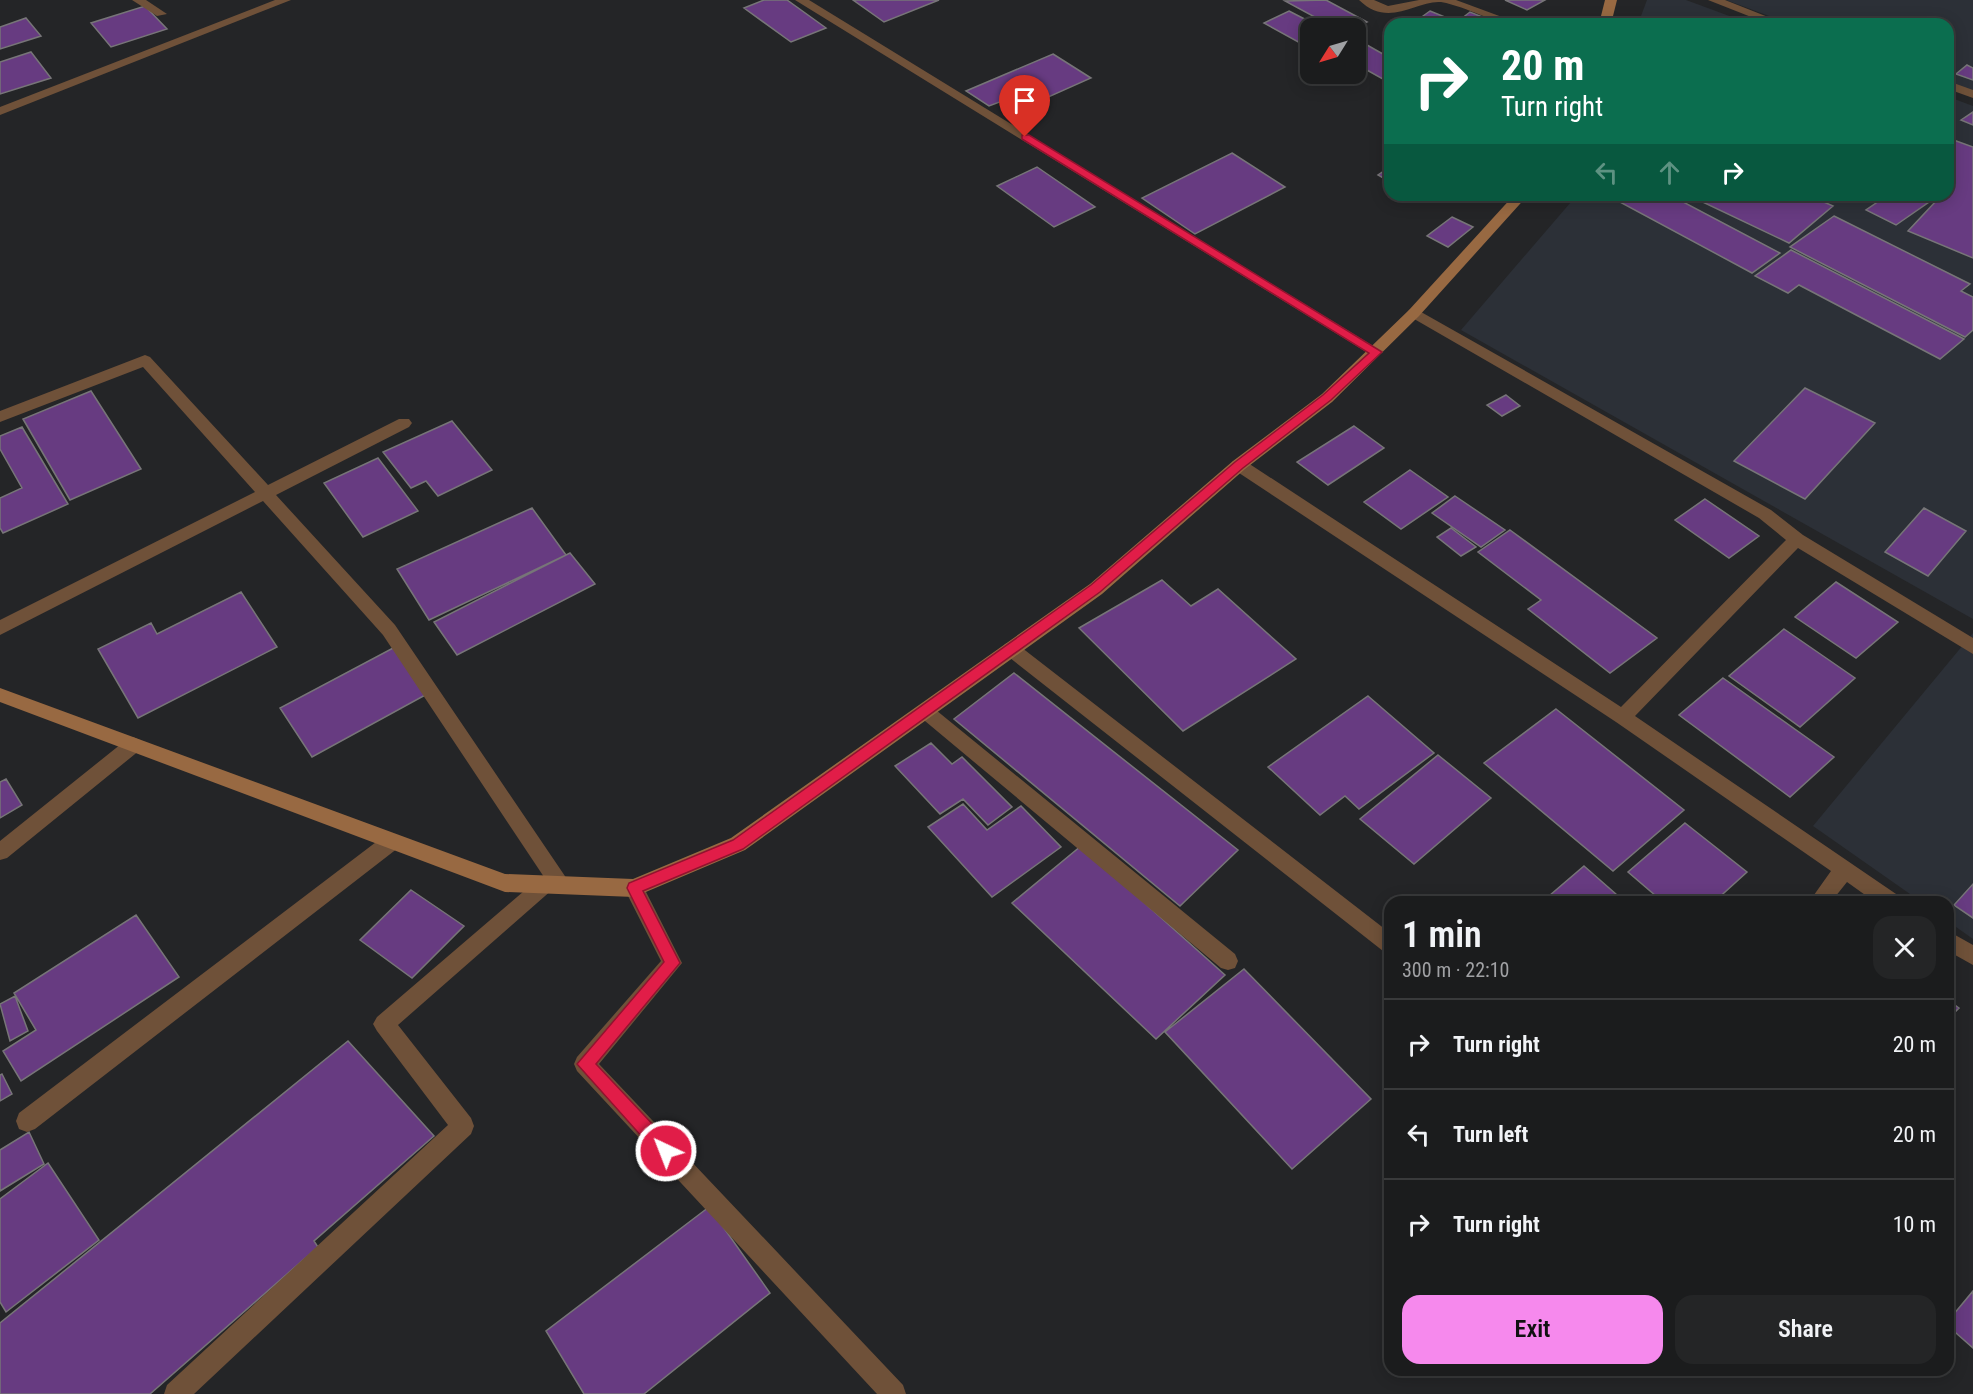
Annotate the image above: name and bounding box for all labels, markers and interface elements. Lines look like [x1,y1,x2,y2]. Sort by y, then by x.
north arrow [1300,18,1366,84]
map controls [1300,18,1366,84]
text: 20 m [1501,41,1584,90]
icon: right [1402,42,1480,120]
pin [999,75,1050,137]
icon: arrive [1008,84,1041,117]
text: Turn right [1501,91,1603,123]
icon: left [1590,156,1623,189]
icon: ahead [1653,156,1686,189]
icon: right [1716,156,1749,189]
text: 1 min [1402,914,1482,956]
button: close [1873,916,1936,979]
text: 300 m · 22:10 [1402,958,1509,982]
icon: right [1402,1028,1435,1061]
text: Turn right [1453,1032,1540,1057]
text: 20 m [1893,1032,1936,1057]
icon: left [1402,1118,1435,1151]
position arrow [634,1119,698,1183]
text: Turn left [1453,1122,1528,1147]
text: 20 m [1893,1122,1936,1147]
icon: right [1402,1208,1435,1241]
text: Turn right [1453,1212,1540,1237]
text: 10 m [1893,1212,1936,1237]
button: Exit [1402,1295,1663,1364]
button: Share [1675,1295,1936,1364]

